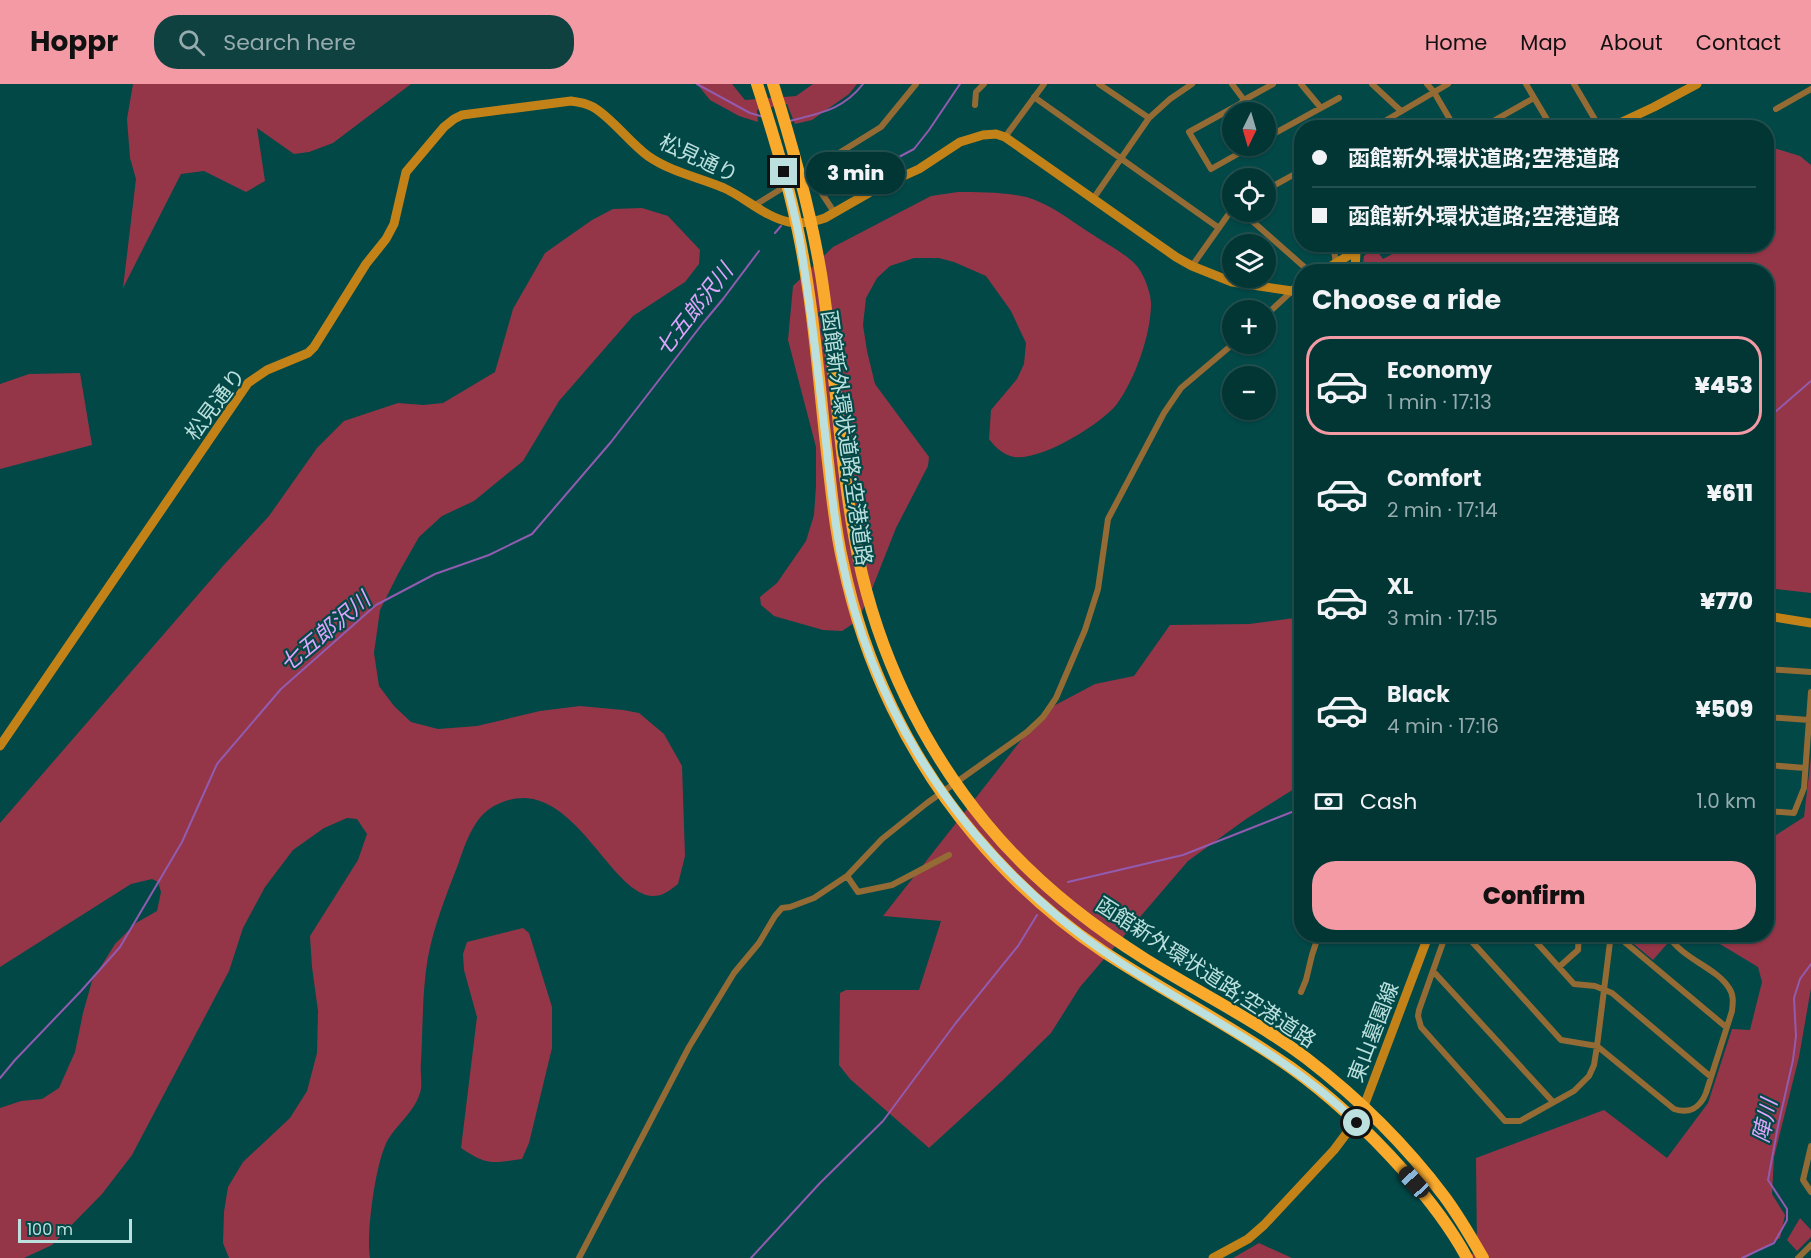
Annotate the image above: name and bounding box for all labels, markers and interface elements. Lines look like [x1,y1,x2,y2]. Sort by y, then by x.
search box [154,15,574,69]
text: Hoppr [30,22,118,61]
icon: search [175,26,208,59]
text: Search here [223,27,356,58]
text: Home [1425,28,1487,57]
text: Map [1520,28,1567,57]
text: About [1600,28,1663,57]
text: Contact [1696,28,1781,57]
north arrow [1222,102,1276,156]
map controls [1222,102,1276,420]
street label: 松見通り [655,127,743,189]
text: 函館新外環状道路;空港道路 [1348,143,1620,174]
callout: 3 min [805,151,904,193]
route end [770,158,797,185]
text: 3 min [827,159,884,187]
button: locate [1222,168,1276,222]
text: 函館新外環状道路;空港道路 [1348,201,1620,232]
button: layers [1222,234,1276,288]
water label: 七五郎沢川 [648,256,741,363]
text: Choose a ride [1312,281,1501,318]
button: + [1222,300,1276,354]
street label: 函館新外環状道路;空港道路 [815,308,879,568]
text: Economy [1387,355,1492,386]
icon: car [1315,359,1369,413]
street label: 松見通り [178,362,252,446]
button: − [1222,366,1276,420]
text: ¥453 [1695,370,1753,401]
text: 1 min · 17:13 [1387,388,1492,416]
text: Comfort [1387,463,1481,494]
icon: car [1315,467,1369,521]
text: ¥611 [1707,478,1753,509]
text: 2 min · 17:14 [1387,496,1498,524]
text: XL [1387,571,1413,602]
icon: car [1315,575,1369,629]
water label: 七五郎沢川 [273,583,379,679]
text: ¥770 [1700,586,1753,617]
text: 3 min · 17:15 [1387,604,1498,632]
text: Black [1387,679,1450,710]
icon: car [1315,683,1369,737]
text: ¥509 [1695,694,1753,725]
text: 4 min · 17:16 [1387,712,1499,740]
icon: cash [1312,785,1345,818]
text: Cash [1360,786,1417,817]
text: 1.0 km [1697,787,1756,815]
button: Confirm [1312,861,1756,930]
street label: 函館新外環状道路;空港道路 [1090,890,1322,1054]
street label: 東山墓園線 [1341,978,1405,1086]
water label: 陣川 [1745,1094,1785,1146]
route start [1343,1109,1370,1136]
car [1395,1163,1433,1201]
scale bar [18,1216,132,1244]
text: 100 m [27,1218,73,1241]

